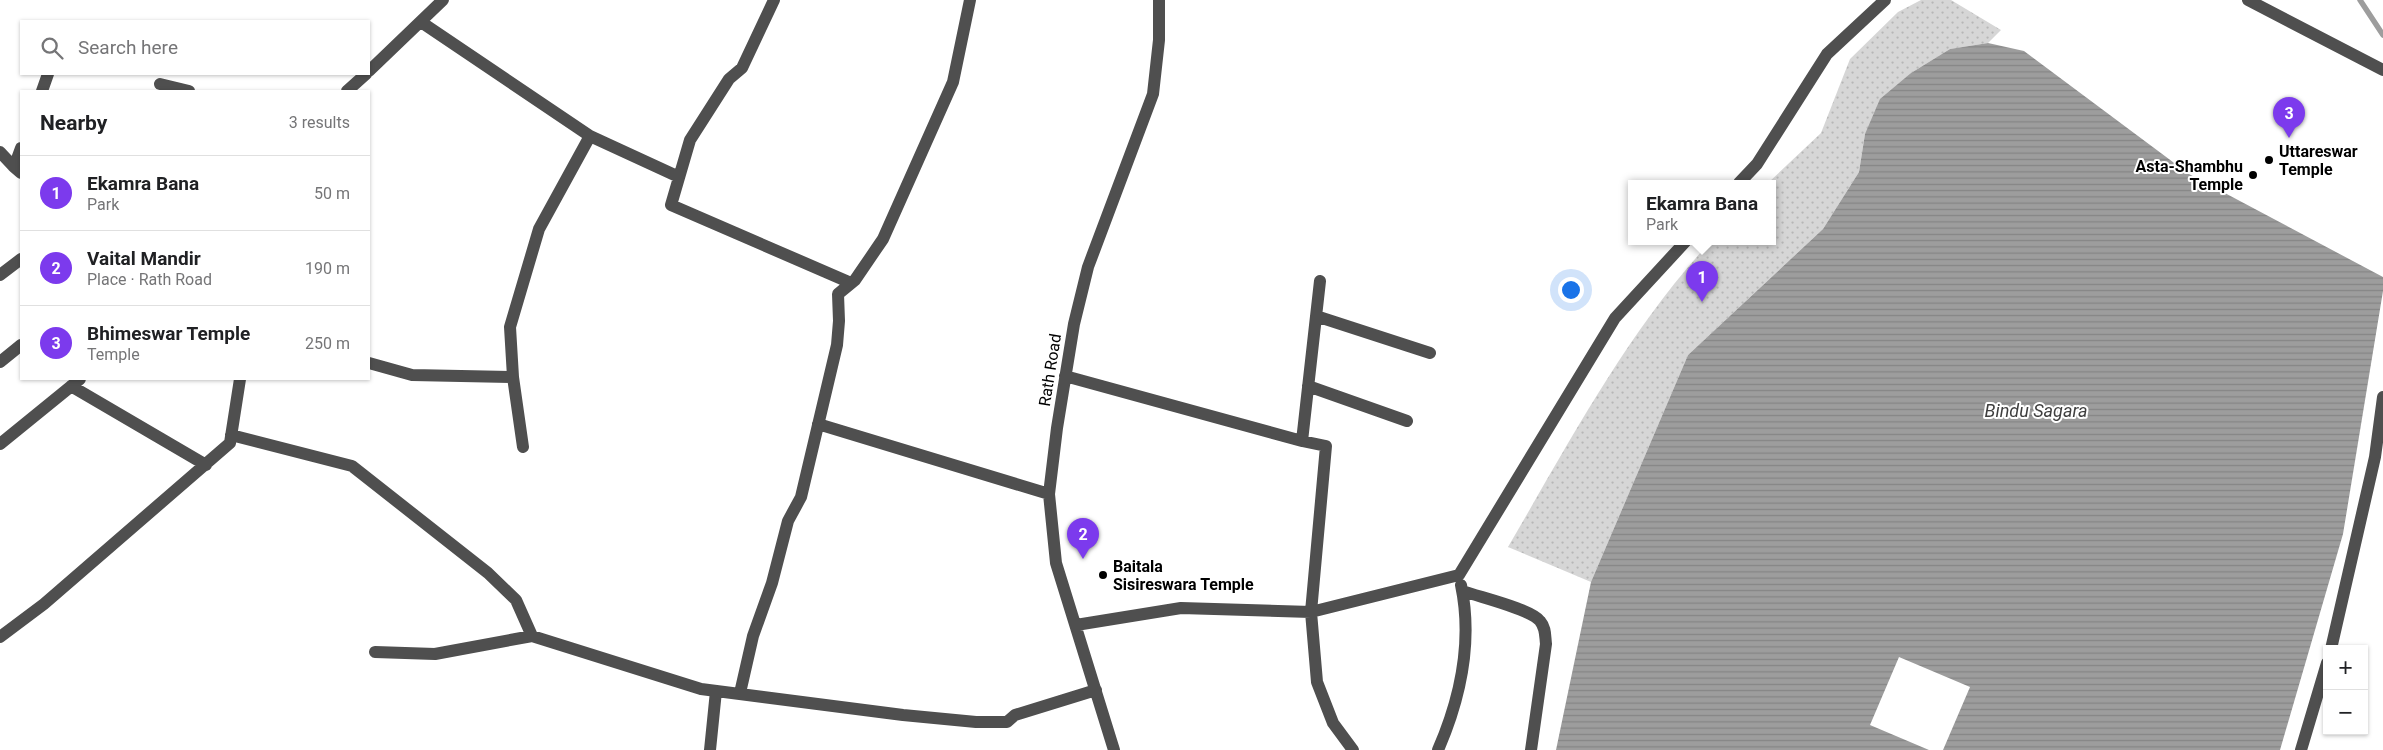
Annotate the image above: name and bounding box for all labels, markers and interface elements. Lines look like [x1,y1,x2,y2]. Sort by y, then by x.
search box [20,20,370,75]
icon: search [38,34,66,62]
text: Search here [78,36,178,59]
pin: 3 [2273,97,2305,138]
text: Nearby [40,111,107,135]
text: 3 results [289,113,350,132]
place label: Uttareswar Temple [2279,142,2358,179]
marker: Uttareswar Temple [2263,154,2275,166]
place label: Asta-Shambhu Temple [2136,157,2243,194]
marker: Asta-Shambhu Temple [2247,169,2259,181]
text: Ekamra Bana [87,172,199,195]
popup [1628,180,1776,245]
text: 1 [51,184,61,203]
text: 50 m [314,184,350,203]
text: Ekamra Bana [1646,192,1758,215]
text: Park [87,195,119,214]
text: Park [1646,215,1678,234]
text: Vaital Mandir [87,247,201,270]
text: 2 [51,259,61,278]
text: 190 m [305,259,350,278]
pin: 1 [1686,261,1718,302]
text: Place · Rath Road [87,270,212,289]
your location [1558,277,1584,303]
text: Bhimeswar Temple [87,322,250,345]
street label: Rath Road [1035,332,1065,408]
text: 3 [51,334,61,353]
text: 250 m [305,334,350,353]
text: Temple [87,345,140,364]
water label: Bindu Sagara [1985,400,2087,421]
pin: 2 [1067,518,1099,559]
place label: Baitala Sisireswara Temple [1113,557,1254,594]
marker: Baitala Sisireswara Temple [1097,569,1109,581]
map controls [2323,645,2368,735]
button: + [2323,645,2368,690]
button: − [2323,690,2368,735]

